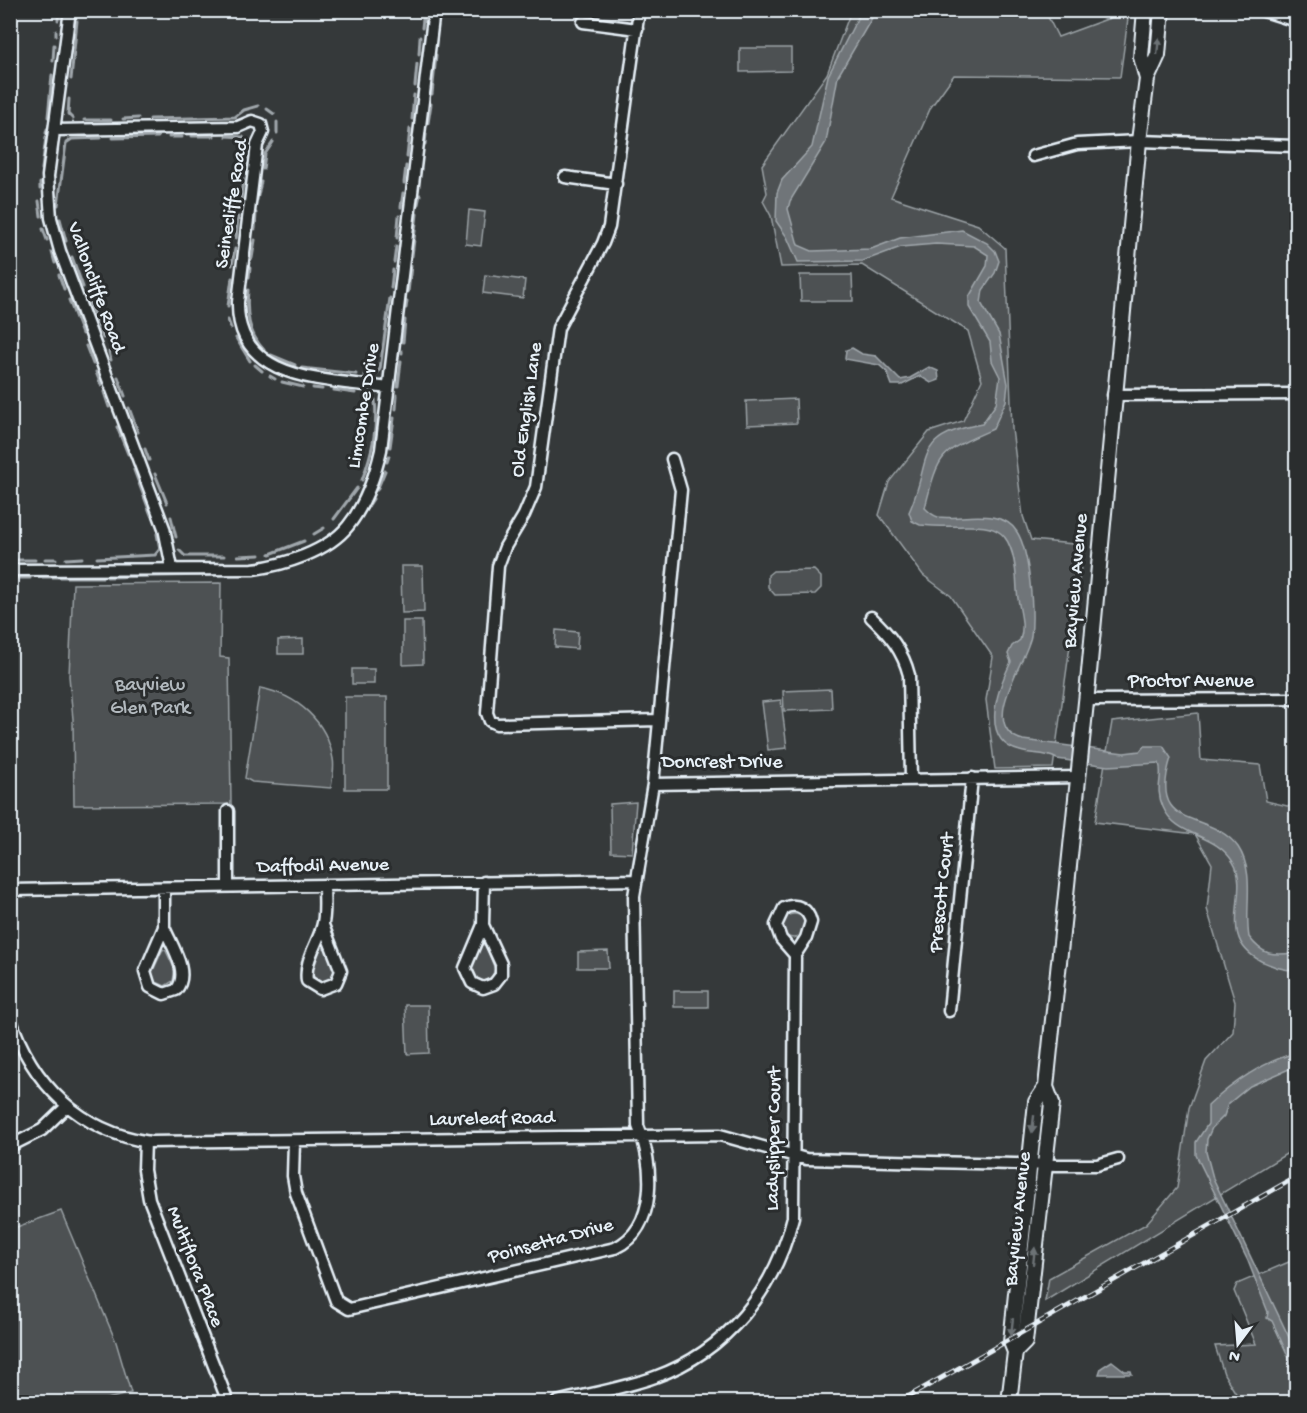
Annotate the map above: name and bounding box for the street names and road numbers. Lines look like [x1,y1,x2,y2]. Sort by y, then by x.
street label: Seinecliffe Road [211,136,255,270]
street label: Valloncliffe Road [60,219,130,359]
street label: Old English Lane [507,340,549,479]
street label: Limcombe Drive [344,341,386,470]
street label: Bayview Avenue [1060,512,1094,650]
street label: Proctor Avenue [1127,671,1255,694]
street label: Doncrest Drive [660,752,783,775]
street label: Prescott Court [925,830,961,955]
street label: Daffodil Avenue [255,854,390,880]
street label: Ladyslipper Court [762,1065,788,1211]
street label: Laureleaf Road [429,1107,557,1133]
street label: Bayview Avenue [1000,1150,1038,1288]
street label: Multiflora Place [160,1203,228,1331]
street label: Poinsetta Drive [485,1214,617,1270]

